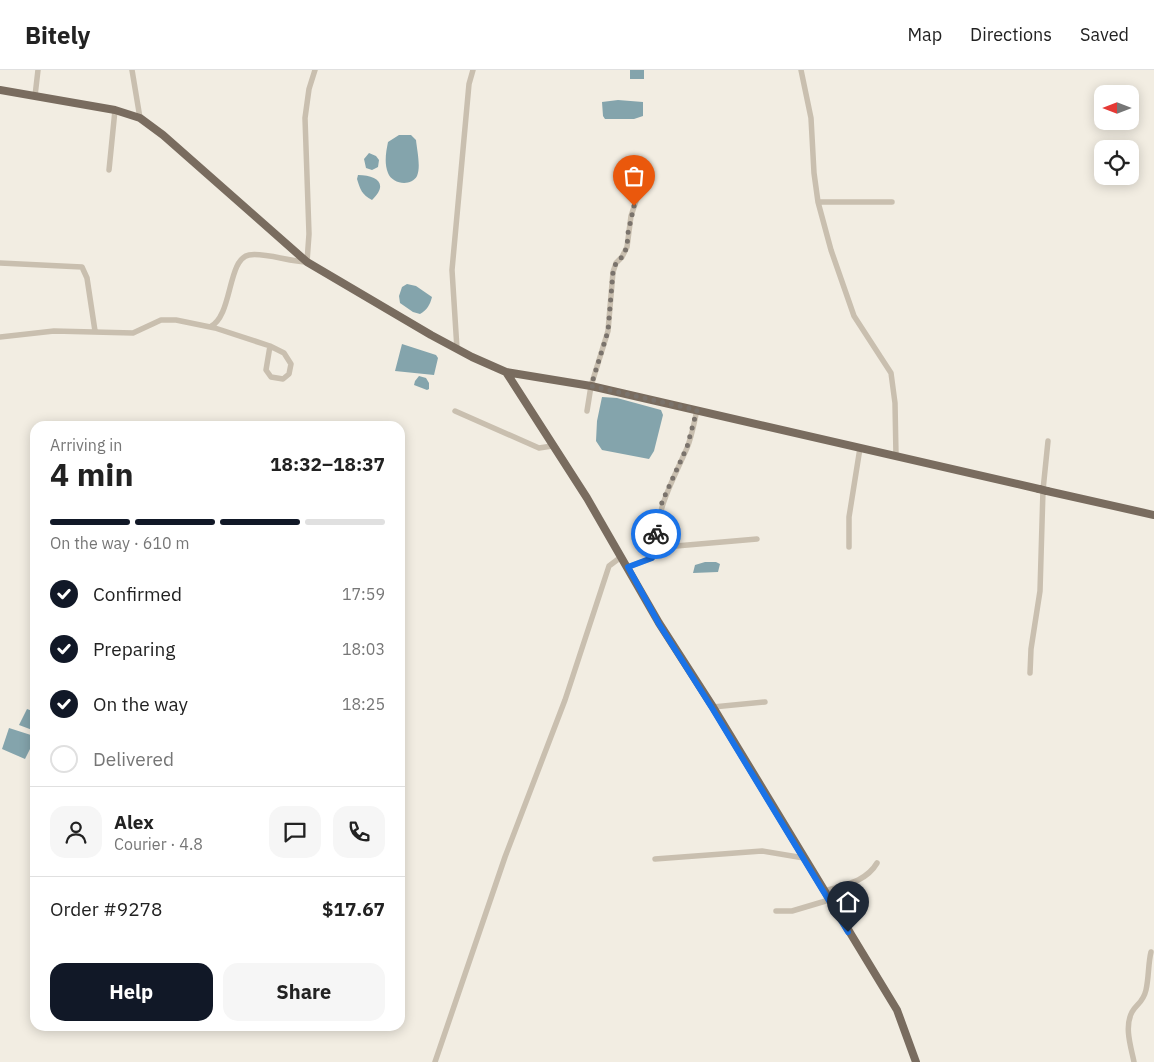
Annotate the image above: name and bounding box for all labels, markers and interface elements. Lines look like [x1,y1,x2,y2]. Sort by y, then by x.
text: Bitely [25,19,90,51]
text: Map [907,23,942,46]
text: Directions [970,23,1052,46]
text: Saved [1080,23,1129,46]
north arrow [1094,85,1139,130]
map controls [1094,85,1139,185]
button: locate [1094,140,1139,185]
pin [613,155,655,206]
icon: bag [620,162,648,190]
text: Arriving in [50,435,122,455]
text: 18:32–18:37 [270,452,385,476]
text: 4 min [50,453,134,495]
courier [631,509,681,559]
icon: bike [642,520,670,548]
text: On the way · 610 m [50,533,189,553]
icon: check [50,580,78,608]
text: Confirmed [93,582,182,606]
text: 17:59 [342,584,385,604]
icon: check [50,635,78,663]
text: Preparing [93,637,175,661]
text: 18:03 [342,639,385,659]
icon: check [50,690,78,718]
text: On the way [93,692,188,716]
text: 18:25 [342,694,385,714]
text: Delivered [93,747,174,771]
button: person [50,806,102,858]
button: chat [269,806,321,858]
button: phone [333,806,385,858]
text: Alex [114,810,154,834]
text: Courier · 4.8 [114,834,203,854]
pin [827,881,869,932]
icon: home [834,888,862,916]
text: Order #9278 [50,897,162,921]
text: $17.67 [322,897,385,921]
button: Help [50,963,213,1021]
button: Share [223,963,385,1021]

